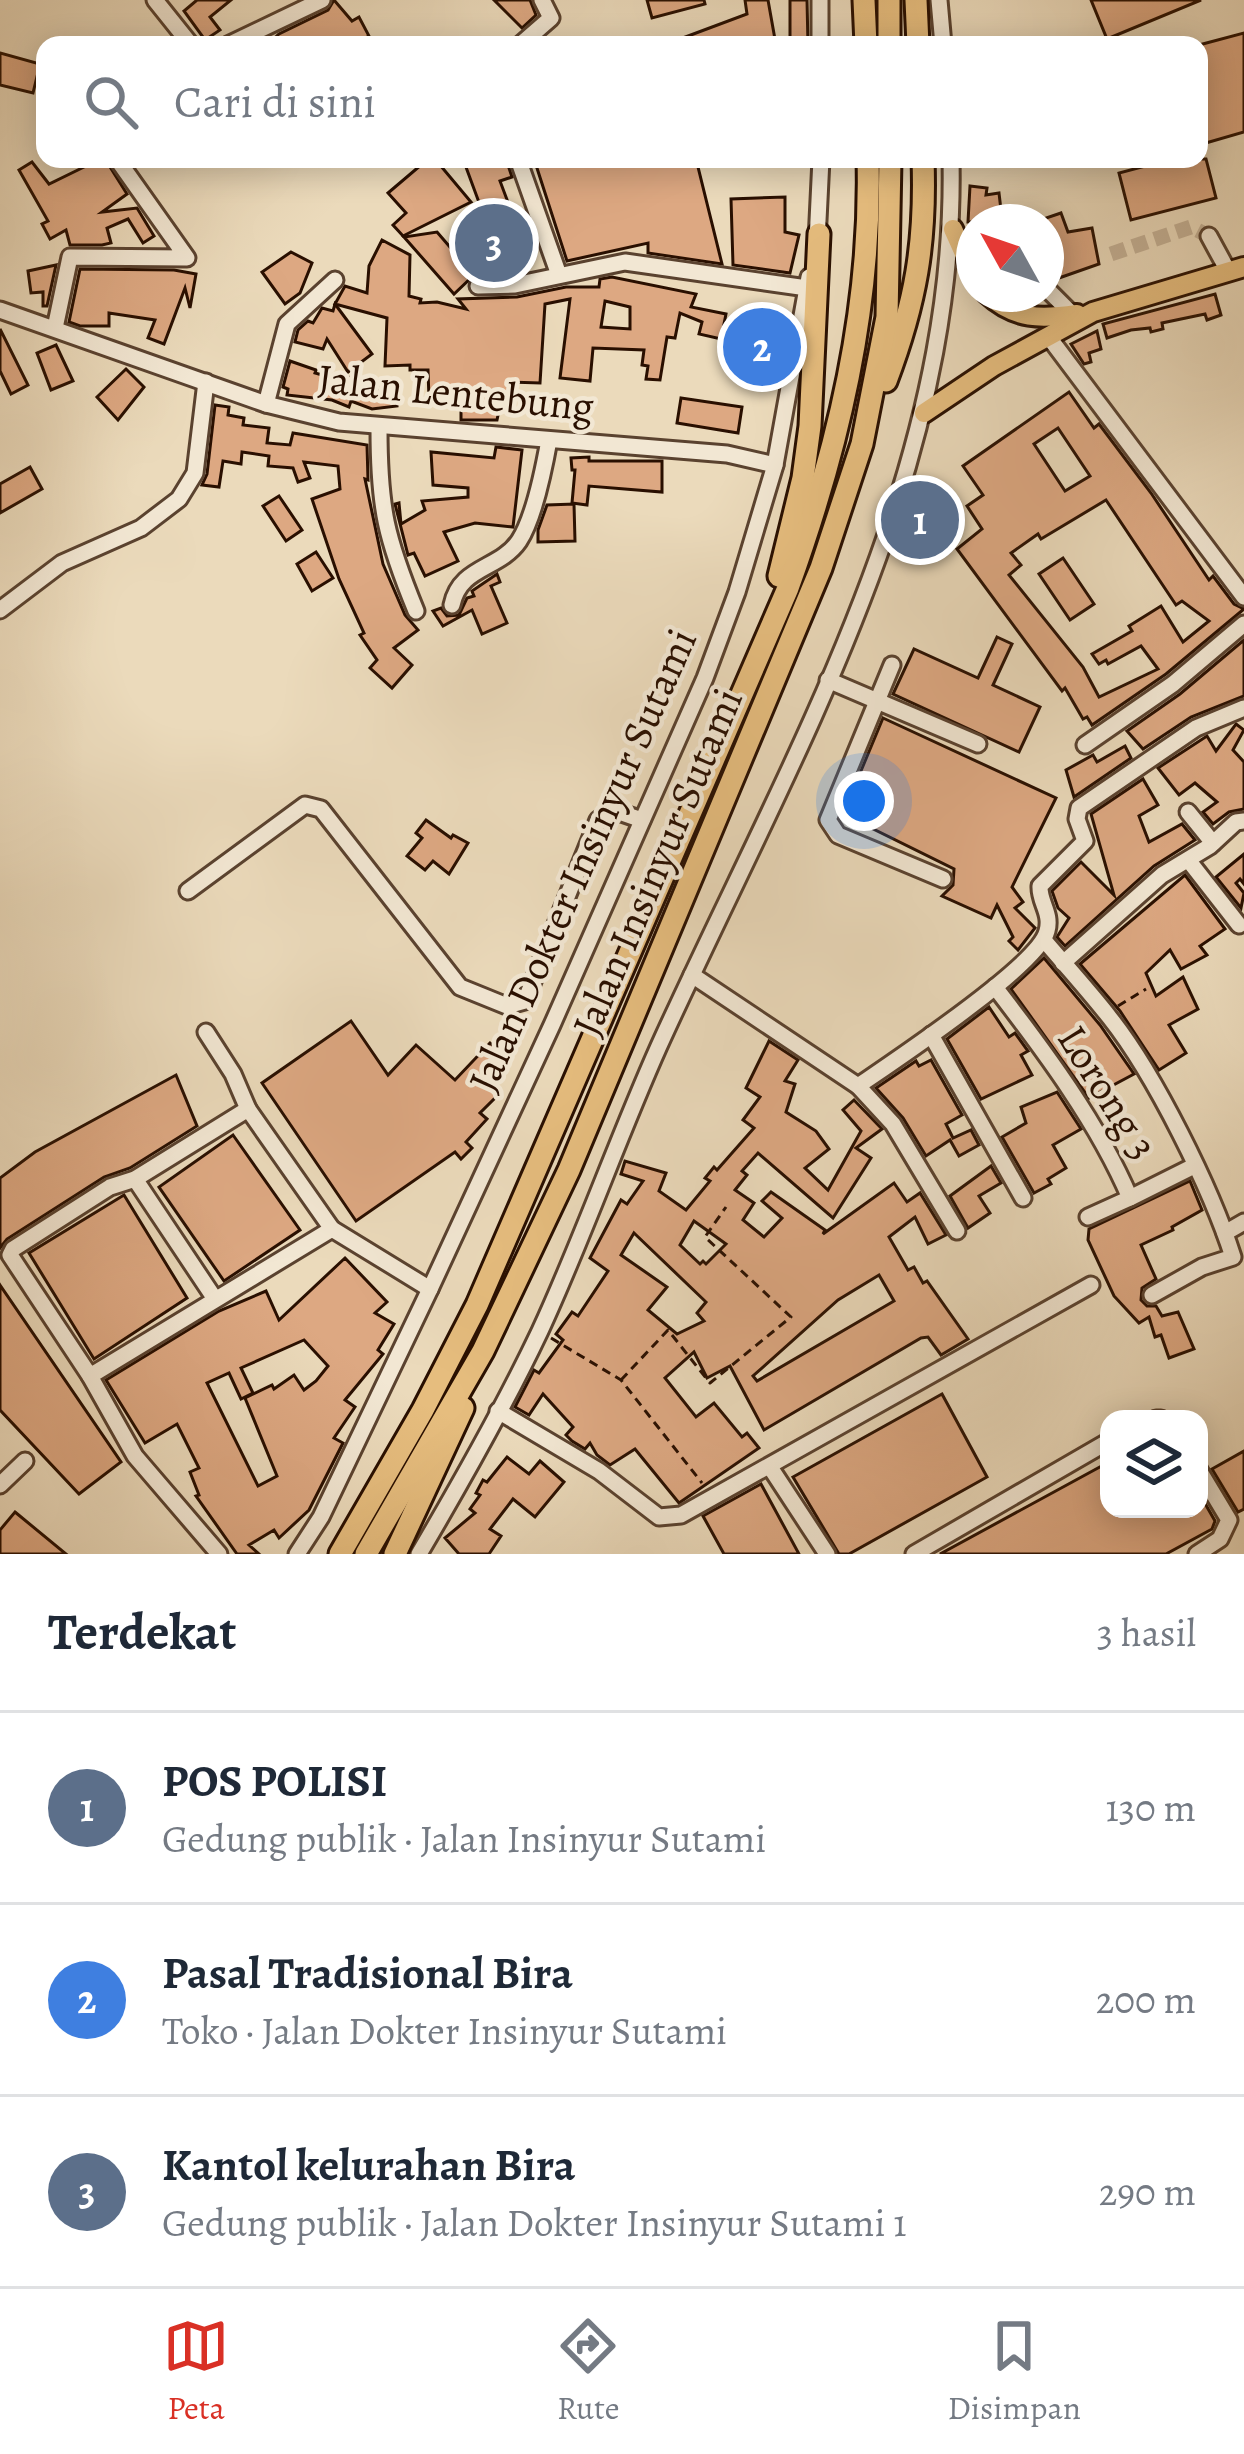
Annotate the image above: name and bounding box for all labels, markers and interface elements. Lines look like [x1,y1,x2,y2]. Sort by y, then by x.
search box [36,36,1208,168]
icon: search [78,69,144,135]
text: Cari di sini [174,71,376,133]
pin: 3 [455,198,533,288]
north arrow [956,204,1064,312]
pin: 2 [723,302,801,392]
street label: Jalan Lentebung [315,349,597,435]
pin: 1 [881,475,959,565]
street label: Jalan Dokter Insinyur Sutami [454,619,710,1101]
street label: Jalan Insinyur Sutami [558,679,756,1045]
your location [834,771,894,831]
street label: Lorong 3 [1044,1014,1172,1170]
map controls [1100,1410,1208,1518]
button: layers [1100,1410,1208,1518]
text: Terdekat [48,1597,236,1667]
text: 3 hasil [1097,1606,1196,1659]
text: POS POLISI [162,1750,387,1812]
text: 1 [80,1781,94,1834]
text: 130 m [1105,1781,1196,1834]
text: Gedung publik · Jalan Insinyur Sutami [162,1812,766,1865]
text: Pasal Tradisional Bira [162,1942,573,2004]
text: 2 [78,1973,96,2026]
text: 200 m [1096,1973,1196,2026]
text: Toko · Jalan Dokter Insinyur Sutami [162,2004,727,2057]
text: Kantol kelurahan Bira [162,2134,575,2196]
text: 3 [79,2165,95,2218]
text: 290 m [1099,2165,1196,2218]
text: Gedung publik · Jalan Dokter Insinyur Sutami 1 [162,2196,907,2249]
tab: Peta [163,2313,229,2430]
tab: Rute [555,2313,621,2430]
tab: Disimpan [947,2313,1081,2430]

